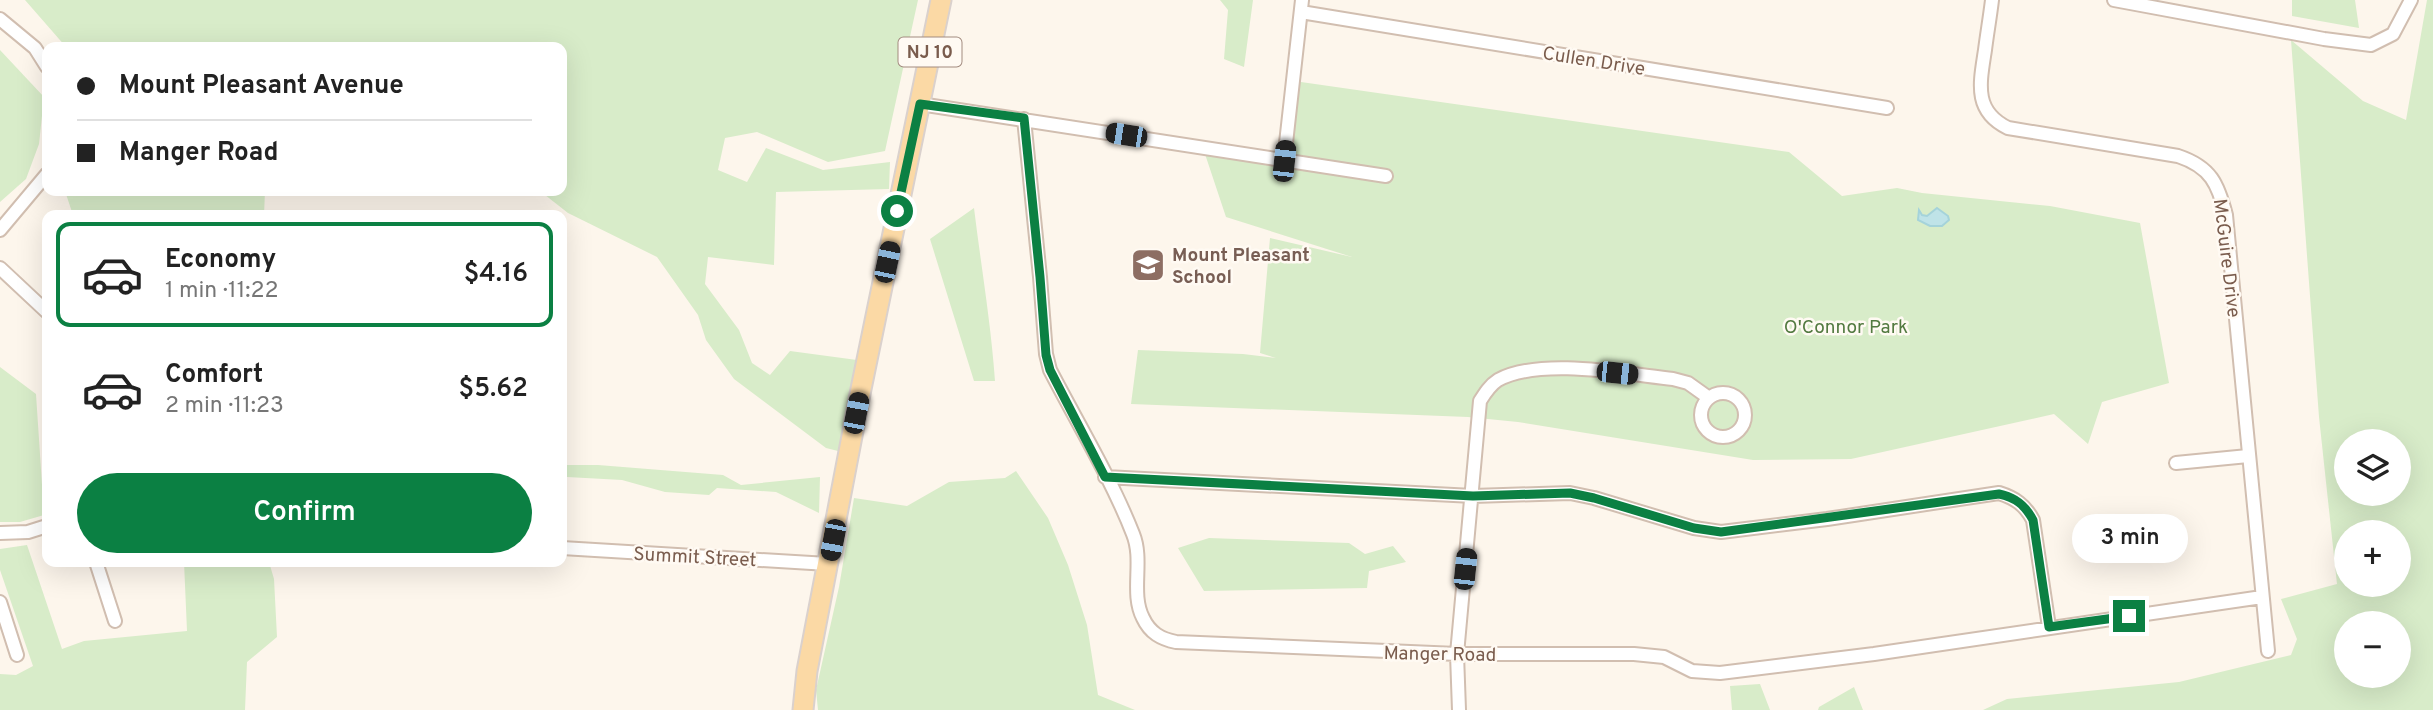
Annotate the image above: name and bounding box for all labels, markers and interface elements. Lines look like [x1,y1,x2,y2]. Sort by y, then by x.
road number: NJ 10 [898,38,962,66]
street label: Cullen Drive [1541,42,1647,82]
text: Mount Pleasant Avenue [119,70,404,103]
car [1104,121,1149,149]
text: Manger Road [119,137,278,170]
car [1272,139,1297,183]
route start [881,195,913,227]
street label: McGuire Drive [2207,197,2245,319]
car [873,239,902,285]
icon: car [81,243,144,306]
text: Economy [165,244,276,277]
place label: Mount Pleasant School [1172,244,1310,290]
school or university icon: Mount Pleasant School [1129,246,1167,284]
text: $4.16 [464,258,528,291]
text: 1 min · 11:22 [165,277,279,306]
park label: O'Connor Park [1784,316,1908,340]
icon: car [81,358,144,421]
text: Comfort [165,359,263,392]
car [1596,360,1639,386]
text: $5.62 [459,373,528,406]
car [842,390,871,436]
text: 2 min · 11:23 [165,392,284,421]
map controls [2334,429,2411,688]
button: layers [2334,429,2411,506]
button: Confirm [77,473,532,553]
callout: 3 min [2071,514,2187,564]
car [819,517,848,563]
button: + [2334,520,2411,597]
text: 3 min [2100,524,2160,553]
street label: Summit Street [633,543,757,573]
car [1453,547,1478,591]
route end [2113,600,2145,632]
button: − [2334,611,2411,688]
street label: Manger Road [1383,642,1497,668]

